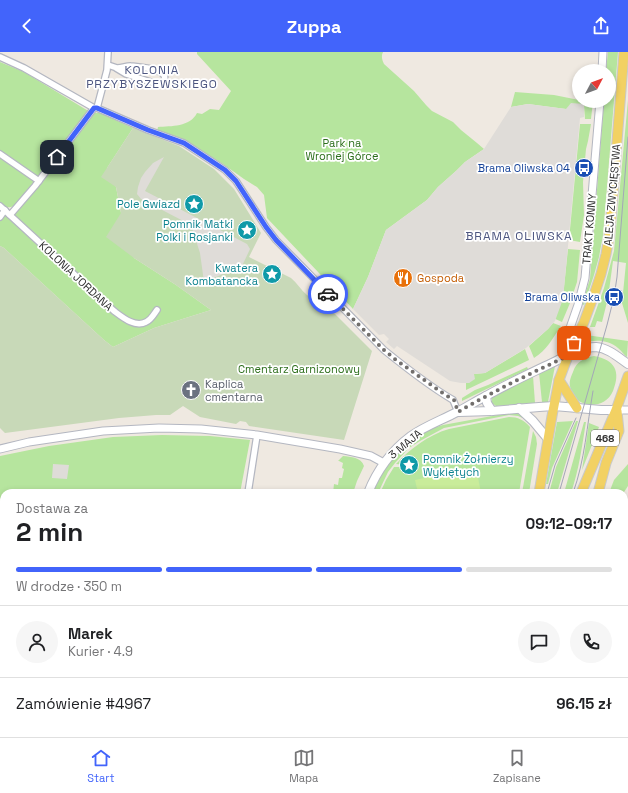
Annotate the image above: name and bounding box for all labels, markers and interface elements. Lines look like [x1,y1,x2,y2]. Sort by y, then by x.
icon: back [16,15,38,37]
text: Zuppa [287,15,341,38]
icon: share [590,15,612,37]
district label: KOLONIA PRZYBYSZEWSKIEGO [86,62,218,92]
north arrow [572,64,616,108]
map controls [572,64,616,108]
park label: Park na Wroniej Górce [306,136,378,163]
pin [40,140,74,174]
street label: ALEJA ZWYCIĘSTWA [601,143,623,247]
icon: home [46,146,68,168]
bus stop icon: Brama Oliwska 04 [573,157,595,179]
place label: Brama Oliwska 04 [478,161,570,175]
place icon: Pole Gwiazd [183,193,205,215]
street label: TRAKT KONNY [579,193,599,265]
place label: Pole Gwiazd [117,197,180,211]
place label: Pomnik Matki Polki i Rosjanki [156,217,233,244]
place icon: Pomnik Matki Polki i Rosjanki [236,219,258,241]
district label: BRAMA OLIWSKA [465,228,573,244]
street label: KOLONIA JORDANA [36,238,116,314]
place label: Kwatera Kombatancka [185,261,259,288]
place icon: Kwatera Kombatancka [261,263,283,285]
restaurant icon: Gospoda [392,267,414,289]
place label: Gospoda [417,271,465,285]
courier [308,274,348,314]
icon: car [317,283,339,305]
bus stop icon: Brama Oliwska [603,286,625,308]
place label: Brama Oliwska [524,290,601,304]
pin [557,326,591,360]
icon: bag [563,332,585,354]
park label: Cmentarz Garnizonowy [238,362,360,376]
place label: Kaplica cmentarna [205,377,263,404]
church icon: Kaplica cmentarna [180,379,202,401]
street label: 3 MAJA [386,426,425,462]
road number: 468 [591,430,619,446]
place label: Pomnik Żołnierzy Wyklętych [423,452,513,479]
place icon: Pomnik Żołnierzy Wyklętych [398,454,420,476]
text: Dostawa za [16,500,88,517]
text: 09:12–09:17 [526,514,612,533]
text: 2 min [16,515,83,549]
text: W drodze · 350 m [16,578,122,595]
button: person [16,621,58,663]
button: chat [518,621,560,663]
button: phone [570,621,612,663]
text: Marek [68,624,113,643]
text: Kurier · 4.9 [68,643,133,660]
text: Zamówienie #4967 [16,694,151,713]
text: 96.15 zł [556,694,612,713]
tab: Start [87,747,115,785]
tab: Mapa [289,747,318,785]
tab: Zapisane [493,747,541,785]

